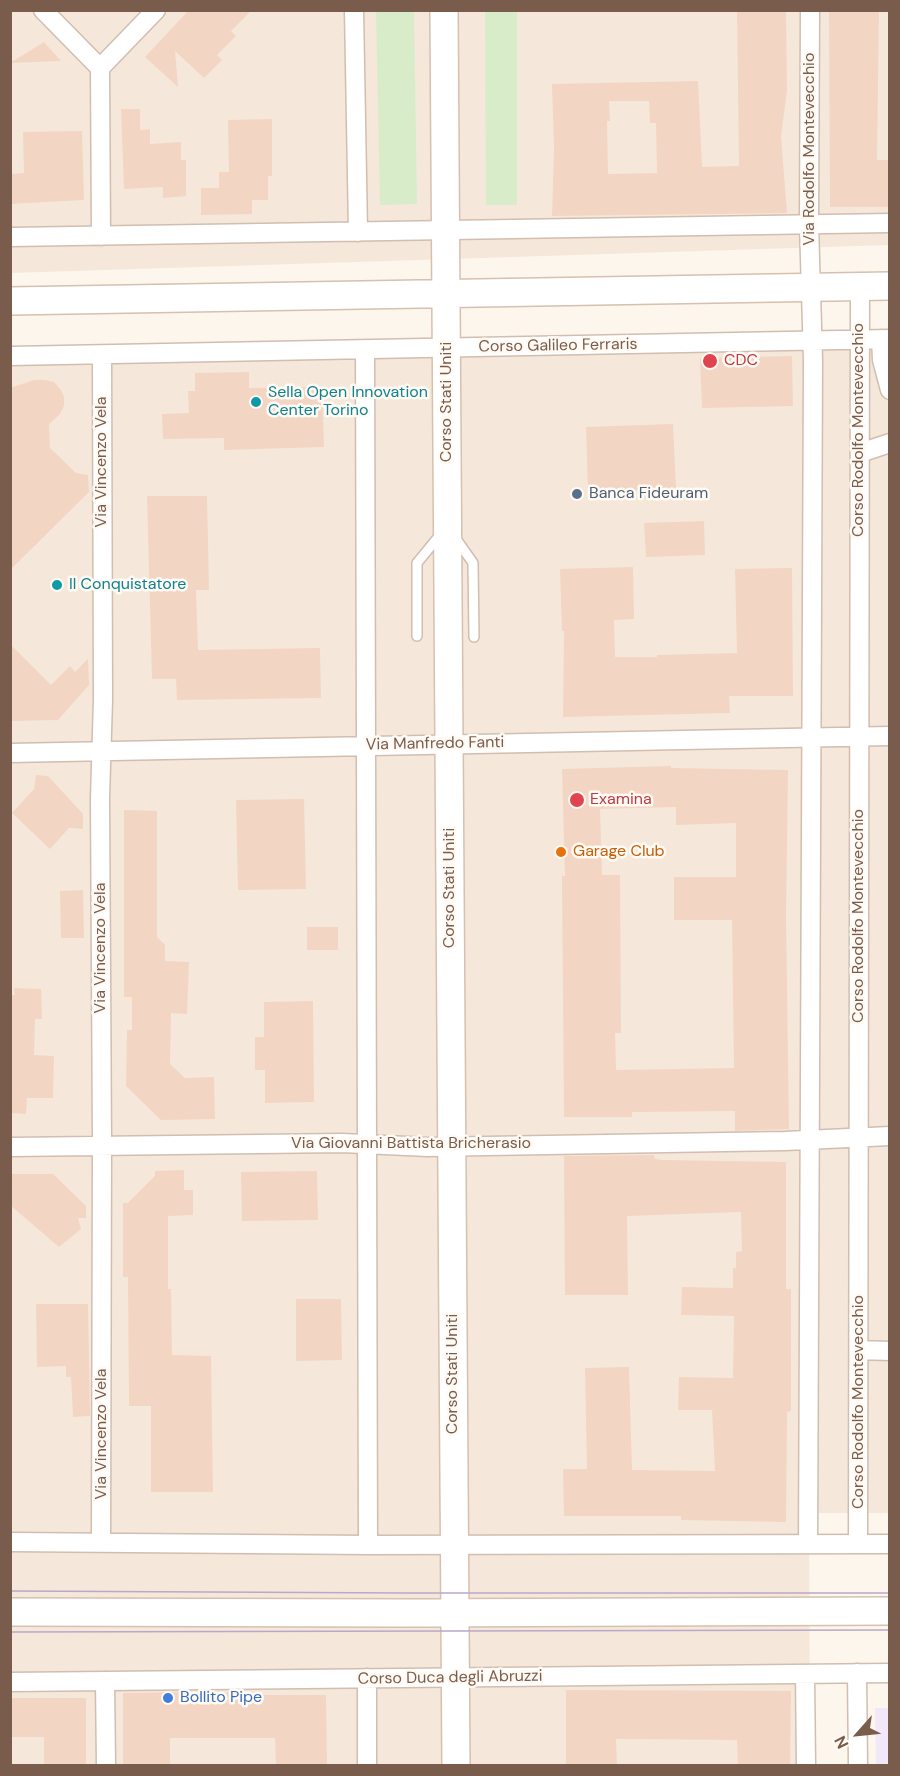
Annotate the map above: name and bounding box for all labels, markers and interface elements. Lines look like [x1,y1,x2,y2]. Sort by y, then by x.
street label: Via Rodolfo Montevecchio [800,53,820,245]
street label: Corso Rodolfo Montevecchio [849,323,869,537]
street label: Corso Galileo Ferraris [478,335,638,357]
street label: Corso Stati Uniti [437,342,457,462]
place label: CDC [724,351,758,371]
marker: CDC [701,352,719,370]
place label: Sella Open Innovation Center Torino [268,383,428,421]
marker: Sella Open Innovation Center Torino [249,395,263,409]
street label: Via Vincenzo Vela [92,397,112,527]
place label: Banca Fideuram [589,484,708,504]
marker: Banca Fideuram [570,487,584,501]
place label: Il Conquistatore [69,575,186,595]
marker: Il Conquistatore [50,578,64,592]
street label: Via Manfredo Fanti [365,733,505,755]
place label: Examina [590,790,652,810]
marker: Examina [568,791,586,809]
street label: Corso Rodolfo Montevecchio [849,809,869,1023]
street label: Corso Stati Uniti [440,828,460,948]
place label: Garage Club [573,842,665,862]
marker: Garage Club [554,845,568,859]
street label: Via Vincenzo Vela [91,883,111,1013]
street label: Via Giovanni Battista Bricherasio [291,1134,531,1154]
street label: Corso Rodolfo Montevecchio [849,1295,869,1509]
street label: Corso Stati Uniti [443,1314,463,1434]
street label: Via Vincenzo Vela [92,1369,112,1499]
street label: Corso Duca degli Abruzzi [357,1667,543,1689]
place label: Bollito Pipe [180,1688,262,1708]
marker: Bollito Pipe [161,1691,175,1705]
north arrow [828,1704,888,1764]
text: N [830,1732,854,1752]

